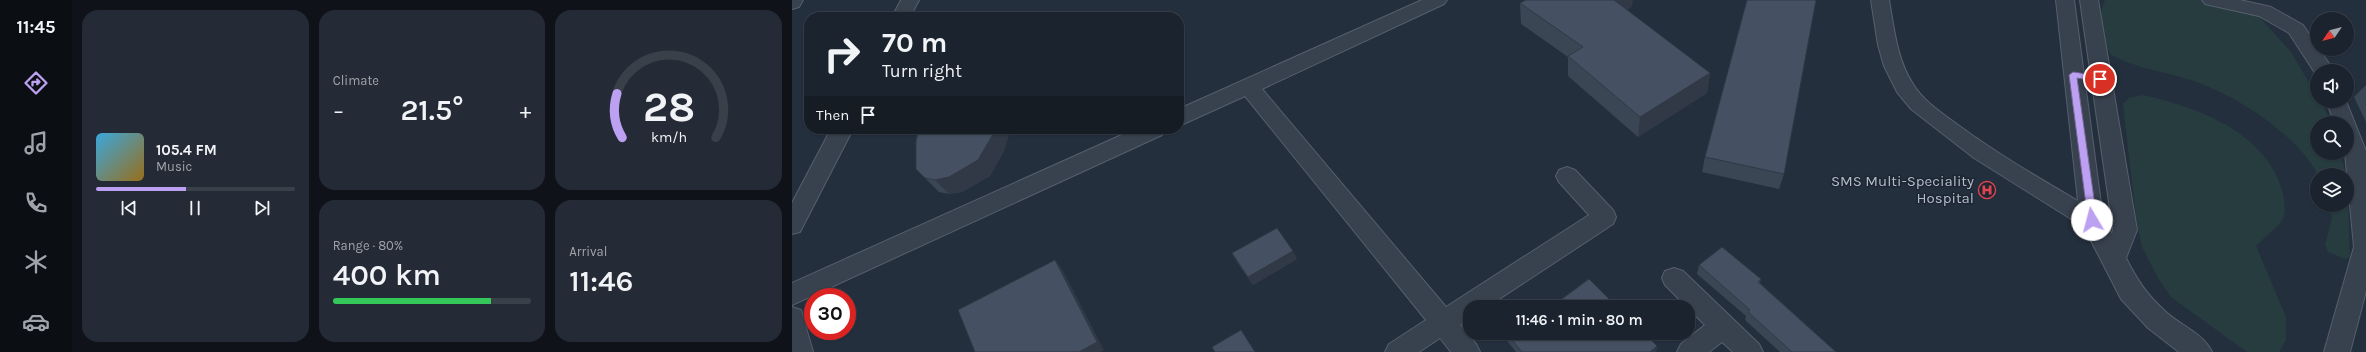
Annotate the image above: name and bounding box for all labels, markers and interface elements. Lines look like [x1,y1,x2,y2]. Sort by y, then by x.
north arrow [2310,12,2354,56]
map controls [2310,12,2354,212]
text: 11:45 [17,16,55,38]
text: 70 m [882,26,947,59]
icon: right [816,28,868,80]
text: Turn right [882,60,962,82]
pin [2083,62,2117,96]
button: sound [2310,64,2354,108]
icon: arrive [2089,68,2111,90]
icon: directions [22,69,50,97]
text: Climate [333,73,379,88]
text: 28 [643,83,695,131]
text: 21.5° [400,92,464,128]
text: − [333,98,344,124]
text: + [520,98,531,124]
icon: arrive [857,104,879,126]
text: Then [816,106,849,124]
button: search [2310,116,2354,160]
icon: music [22,129,50,157]
text: km/h [651,129,687,146]
text: 105.4 FM [156,141,217,159]
text: Music [156,159,192,174]
button: layers [2310,168,2354,212]
place label: SMS Multi-Speciality Hospital [1831,172,1974,207]
hospital icon: SMS Multi-Speciality Hospital [1977,180,1997,200]
icon: phone [22,189,50,217]
icon: previous [118,197,140,219]
icon: pause [184,197,206,219]
icon: next [251,197,273,219]
position arrow [2071,199,2113,241]
text: Range · 80% [333,238,403,253]
text: Arrival [569,244,607,259]
icon: climate [22,248,50,276]
text: 400 km [333,257,441,293]
text: 11:46 [569,263,634,299]
speed limit sign: 30 [804,288,856,340]
icon: car [22,308,50,336]
text: 11:46 · 1 min · 80 m [1515,311,1643,329]

